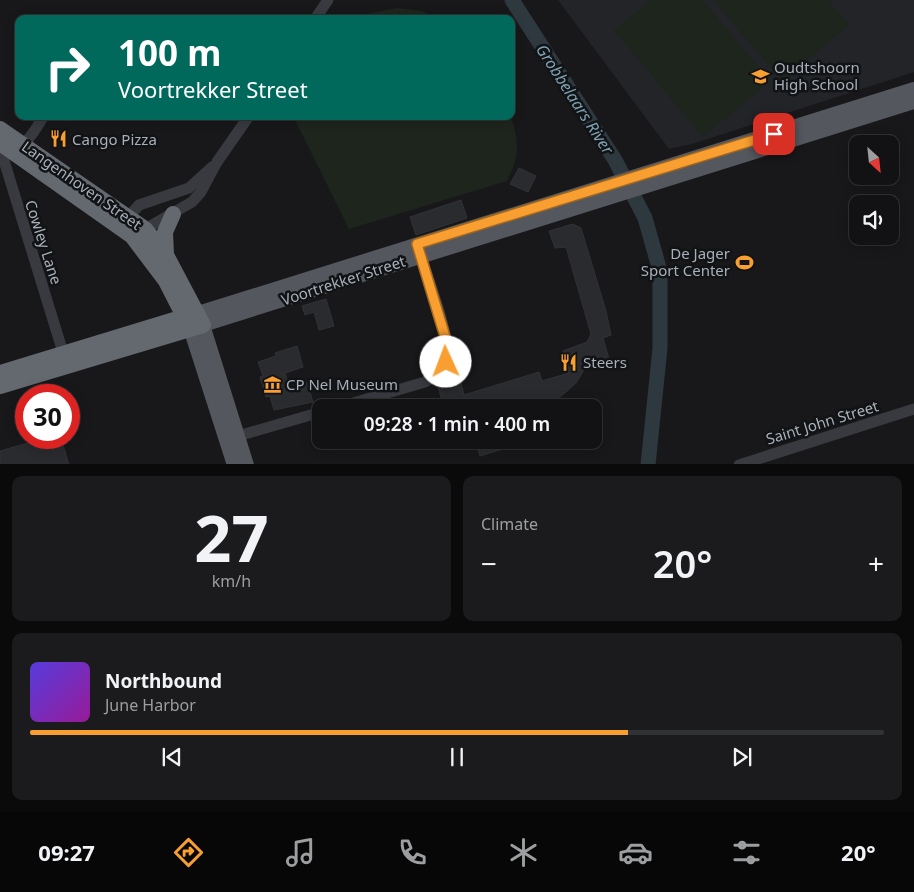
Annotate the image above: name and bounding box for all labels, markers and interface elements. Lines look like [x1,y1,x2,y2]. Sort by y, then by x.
text: 100 m [118,29,221,76]
icon: right [35,35,100,100]
water label: Grobbelaars River [531,40,619,159]
place label: Oudtshoorn High School [774,57,860,94]
school or university icon: Oudtshoorn High School [750,66,770,86]
text: Voortrekker Street [118,74,308,104]
pin [753,113,795,155]
icon: arrive [760,120,788,148]
restaurant icon: Cango Pizza [48,129,68,149]
place label: Cango Pizza [72,129,157,149]
north arrow [849,135,899,185]
map controls [849,135,899,245]
street label: Langenhoven Street [18,136,146,234]
button: sound [849,195,899,245]
street label: Cowley Lane [21,197,67,287]
place label: De Jager Sport Center [641,243,730,280]
street label: Voortrekker Street [278,250,408,309]
sports icon: De Jager Sport Center [734,252,754,272]
position arrow [419,335,471,387]
restaurant icon: Steers [559,352,579,372]
place label: Steers [583,352,627,372]
museum icon: CP Nel Museum [262,374,282,394]
place label: CP Nel Museum [286,374,398,394]
speed limit sign: 30 [15,384,80,449]
street label: Saint John Street [763,395,881,449]
text: 09:28 · 1 min · 400 m [364,411,550,437]
text: 27 [194,493,269,581]
text: Climate [481,513,538,535]
text: 20° [653,537,712,589]
text: − [481,544,497,582]
text: + [868,544,884,582]
text: km/h [212,570,251,592]
text: Northbound [105,668,222,694]
text: June Harbor [105,694,196,716]
icon: previous [158,743,186,771]
icon: pause [443,743,471,771]
icon: next [728,743,756,771]
icon: directions [171,835,206,870]
icon: music [283,835,318,870]
icon: phone [395,835,430,870]
icon: climate [506,835,541,870]
icon: car [618,835,653,870]
icon: filters [729,835,764,870]
text: 09:27 [38,837,95,867]
text: 20° [841,837,876,867]

